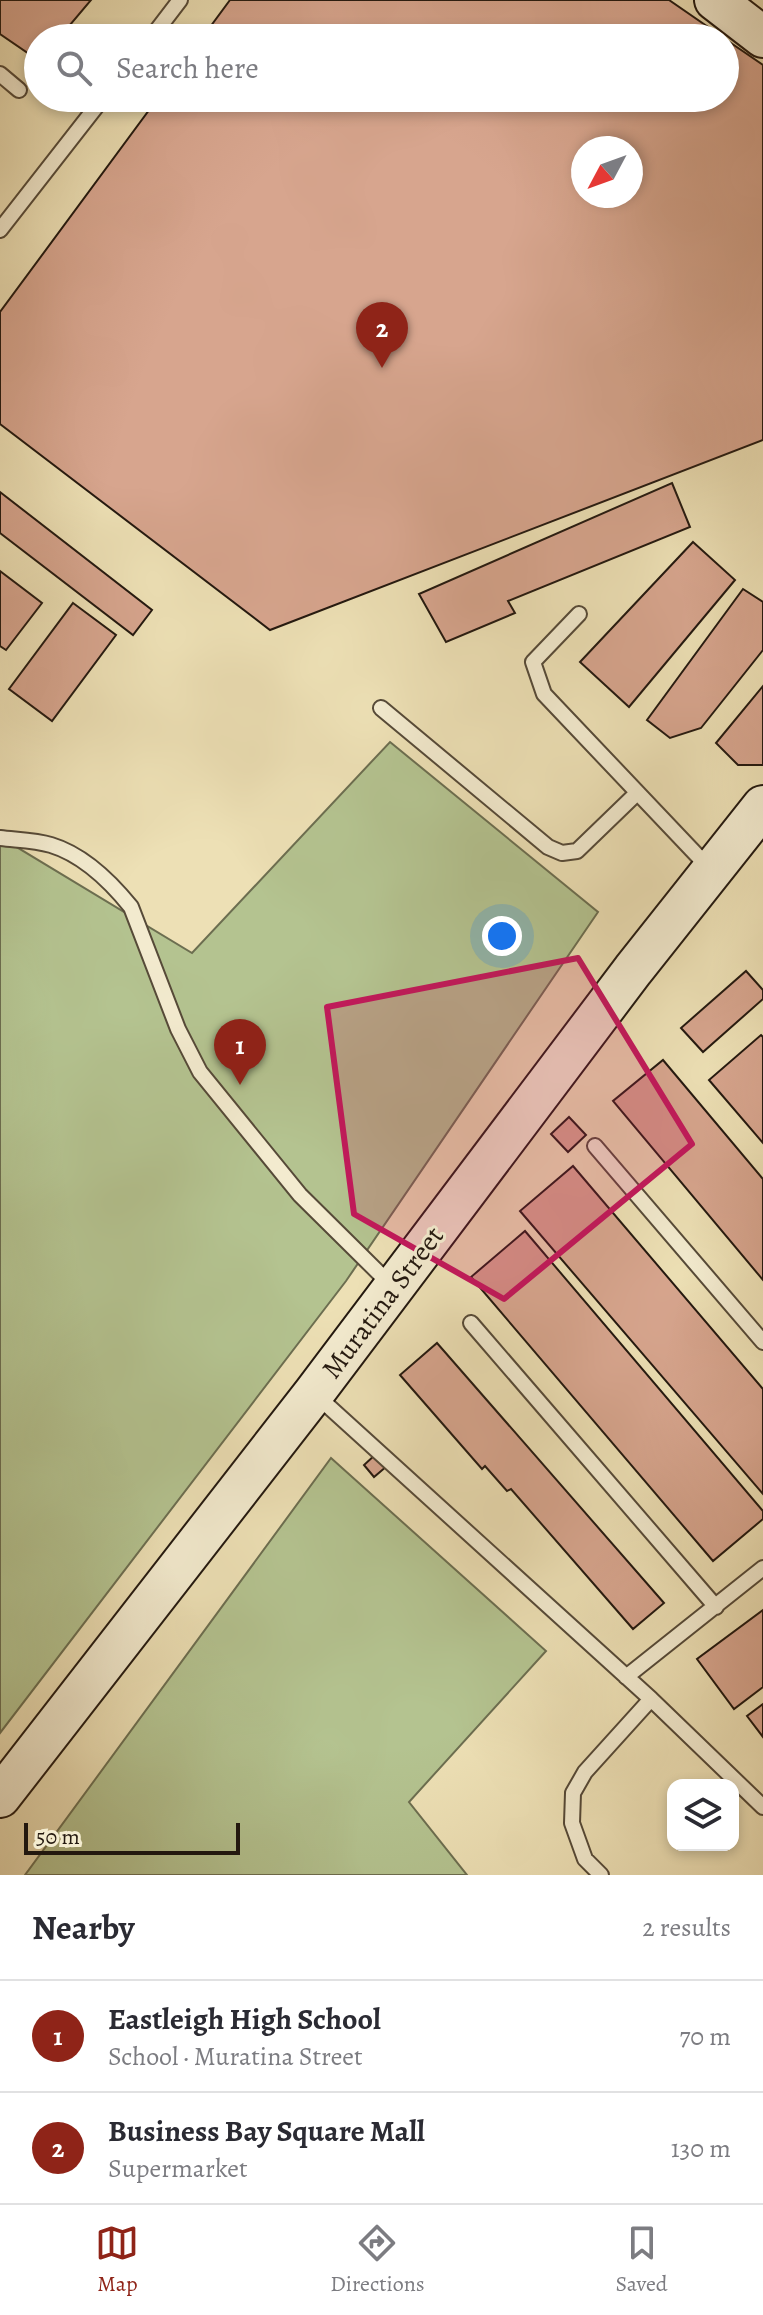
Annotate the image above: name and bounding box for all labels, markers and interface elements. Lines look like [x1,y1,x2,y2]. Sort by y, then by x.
search box [24,24,739,112]
icon: search [52,46,96,90]
text: Search here [116,48,259,88]
north arrow [571,136,643,208]
pin: 2 [356,302,408,368]
your location [482,916,522,956]
pin: 1 [214,1019,266,1085]
street label: Muratina Street [313,1219,453,1387]
map controls [667,1779,739,1851]
button: layers [667,1779,739,1851]
scale bar [24,1819,240,1855]
text: 50 m [36,1822,80,1852]
text: Nearby [32,1904,135,1951]
text: 2 results [642,1910,731,1945]
text: Eastleigh High School [108,1999,381,2039]
text: 1 [53,2019,63,2054]
text: 70 m [679,2019,731,2054]
text: School · Muratina Street [108,2039,363,2074]
text: Business Bay Square Mall [108,2111,425,2151]
text: 2 [52,2131,64,2166]
text: 130 m [671,2131,731,2166]
text: Supermarket [108,2151,248,2186]
tab: Map [95,2221,139,2299]
tab: Directions [330,2221,425,2299]
tab: Saved [615,2221,668,2299]

